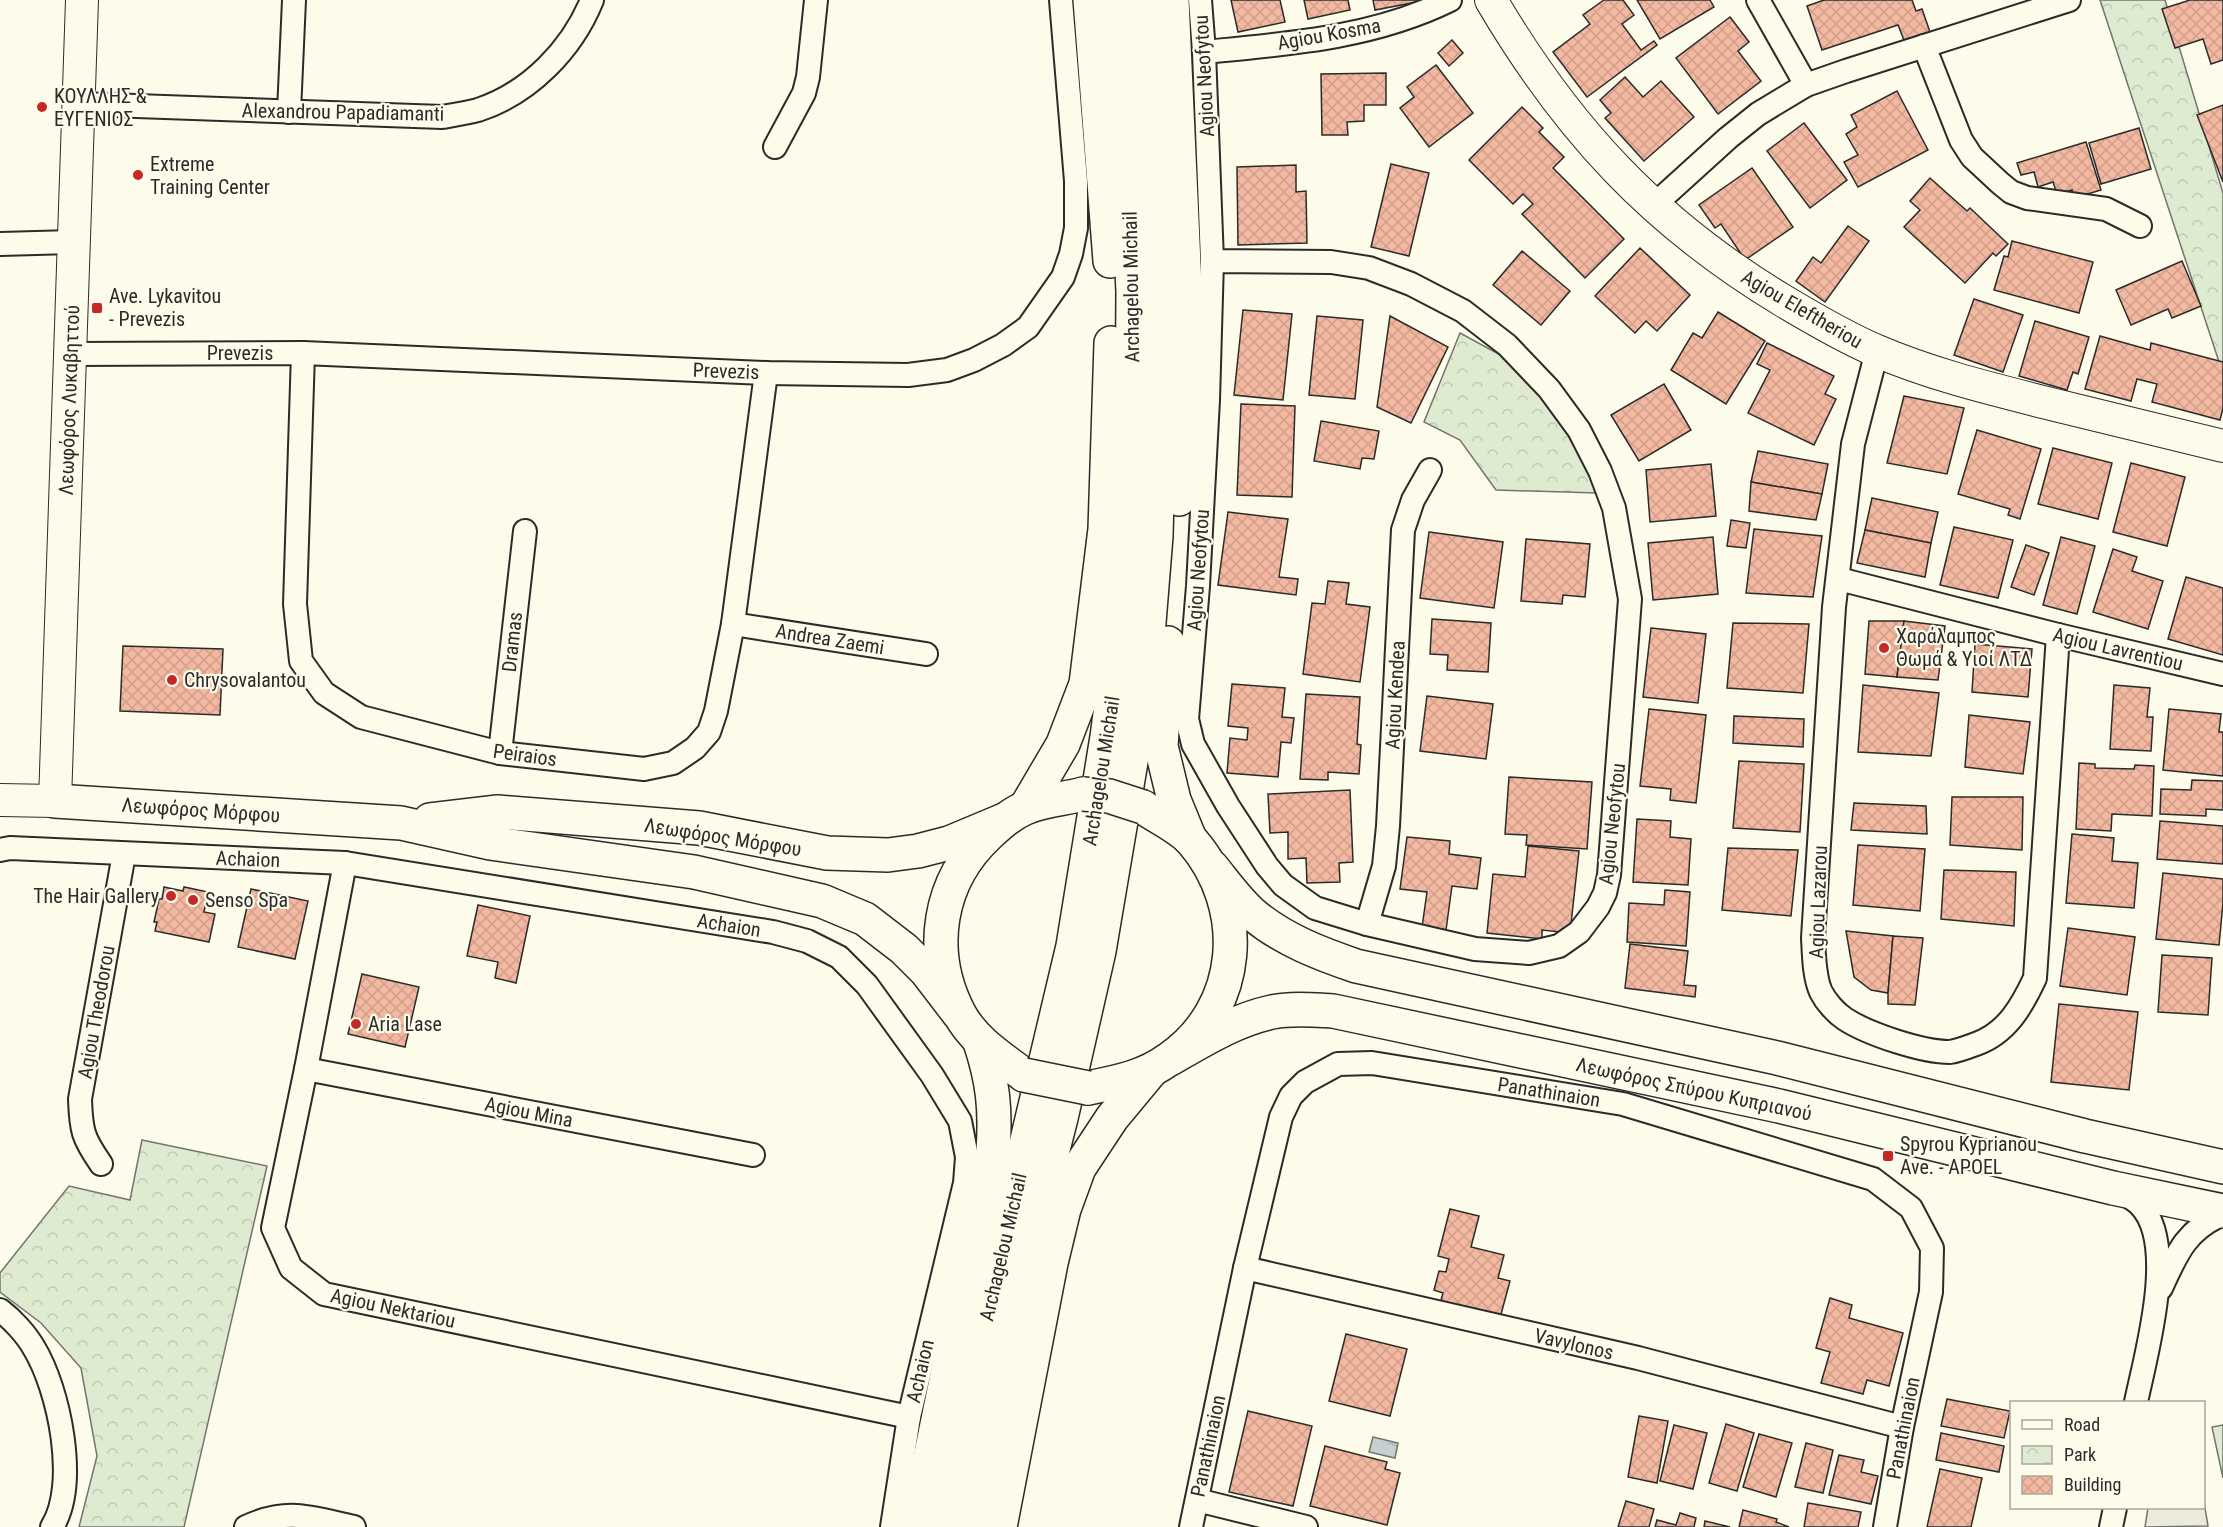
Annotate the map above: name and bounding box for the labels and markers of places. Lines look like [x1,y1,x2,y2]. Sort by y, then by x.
place label: ΚΟΥΛΛΗΣ & ΕΥΓΕΝΙΟΣ [54,84,147,131]
marker: ΚΟΥΛΛΗΣ & ΕΥΓΕΝΙΟΣ [35,100,49,114]
place label: Extreme Training Center [150,152,270,199]
marker: Extreme Training Center [131,168,145,182]
place label: Ave. Lykavitou - Prevezis [109,284,221,331]
marker: Ave. Lykavitou - Prevezis [90,301,104,315]
place label: Χαράλαμπος Θωμά & Υιοί ΛΤΔ [1896,624,2032,671]
marker: Χαράλαμπος Θωμά & Υιοί ΛΤΔ [1877,641,1891,655]
place label: Chrysovalantou [184,668,306,692]
marker: Chrysovalantou [165,673,179,687]
place label: The Hair Gallery [33,884,159,908]
place label: Senso Spa [205,888,288,912]
marker: The Hair Gallery [164,889,178,903]
marker: Senso Spa [186,893,200,907]
place label: Aria Lase [368,1012,442,1036]
marker: Aria Lase [349,1017,363,1031]
place label: Spyrou Kyprianou Ave. - APOEL [1900,1132,2037,1179]
marker: Spyrou Kyprianou Ave. - APOEL [1881,1149,1895,1163]

